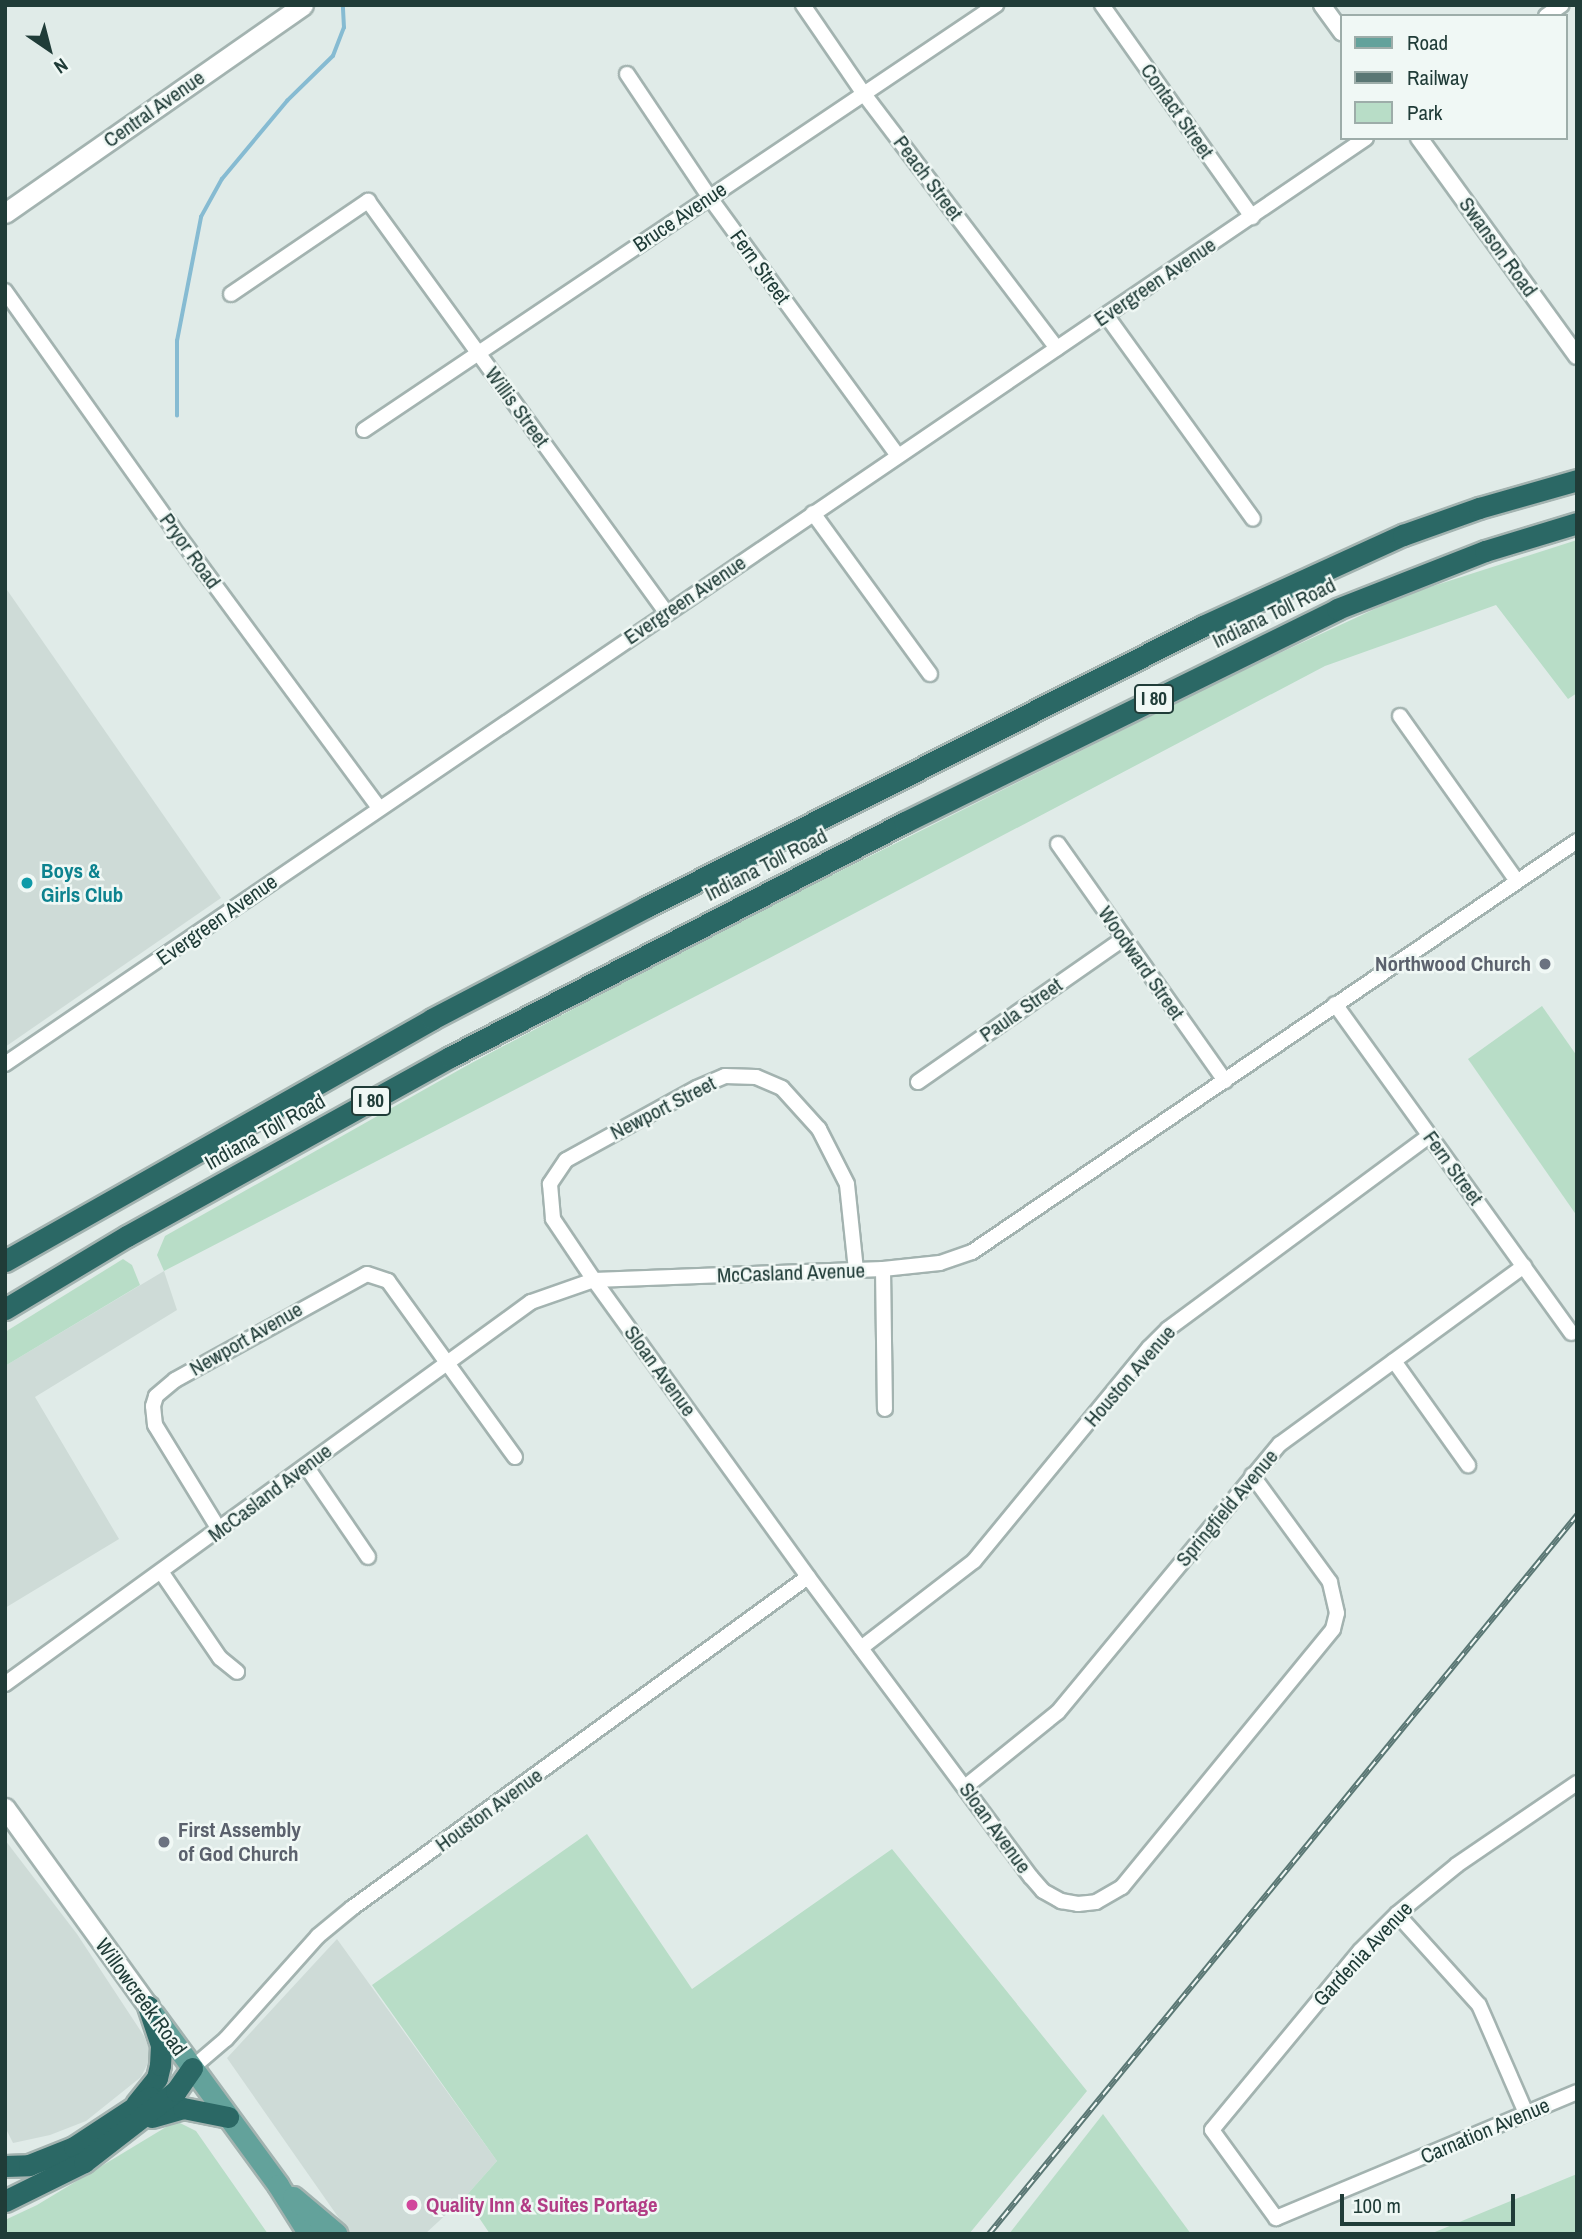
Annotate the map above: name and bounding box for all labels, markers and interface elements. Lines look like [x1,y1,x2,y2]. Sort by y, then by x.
north arrow [14,14,84,84]
legend [1340,14,1568,140]
text: Road [1407,28,1448,57]
text: N [49,52,73,80]
street label: Contact Street [1135,59,1219,163]
text: Railway [1407,63,1468,92]
street label: Central Avenue [98,65,210,153]
text: Park [1407,98,1442,127]
street label: Peach Street [888,131,968,225]
street label: Bruce Avenue [628,176,732,258]
street label: Swanson Road [1453,192,1543,302]
street label: Fern Street [725,225,795,309]
street label: Evergreen Avenue [1089,232,1221,332]
street label: Willis Street [480,362,554,452]
street label: Pryor Road [154,508,226,594]
street label: Evergreen Avenue [619,550,751,650]
street label: Indiana Toll Road [1208,572,1340,654]
road number: I 80 [1133,684,1175,714]
street label: Indiana Toll Road [701,823,831,907]
place label: Boys & Girls Club [41,858,123,908]
street label: Evergreen Avenue [151,869,283,971]
marker: Boys & Girls Club [19,875,35,891]
street label: Woodward Street [1093,901,1189,1025]
place label: Northwood Church [1375,951,1531,977]
marker: Northwood Church [1537,956,1553,972]
street label: Paula Street [975,972,1067,1048]
street label: Newport Street [606,1071,720,1145]
road number: I 80 [350,1086,392,1116]
street label: Indiana Toll Road [200,1088,330,1176]
street label: Fern Street [1418,1126,1488,1210]
street label: McCasland Avenue [716,1258,866,1288]
street label: Newport Avenue [185,1296,307,1382]
street label: Sloan Avenue [618,1320,702,1422]
street label: Houston Avenue [1079,1320,1181,1432]
street label: McCasland Avenue [203,1438,337,1548]
street label: Springfield Avenue [1170,1444,1284,1572]
street label: Houston Avenue [430,1762,548,1858]
street label: Sloan Avenue [953,1777,1037,1879]
place label: First Assembly of God Church [178,1817,301,1867]
marker: First Assembly of God Church [156,1834,172,1850]
street label: Gardenia Avenue [1308,1896,1418,2012]
street label: Willowcreek Road [90,1933,192,2061]
street label: Carnation Avenue [1416,2092,1554,2170]
scale bar [1344,2180,1519,2224]
text: 100 m [1353,2191,1401,2220]
place label: Quality Inn & Suites Portage [426,2192,658,2218]
marker: Quality Inn & Suites Portage [404,2197,420,2213]

